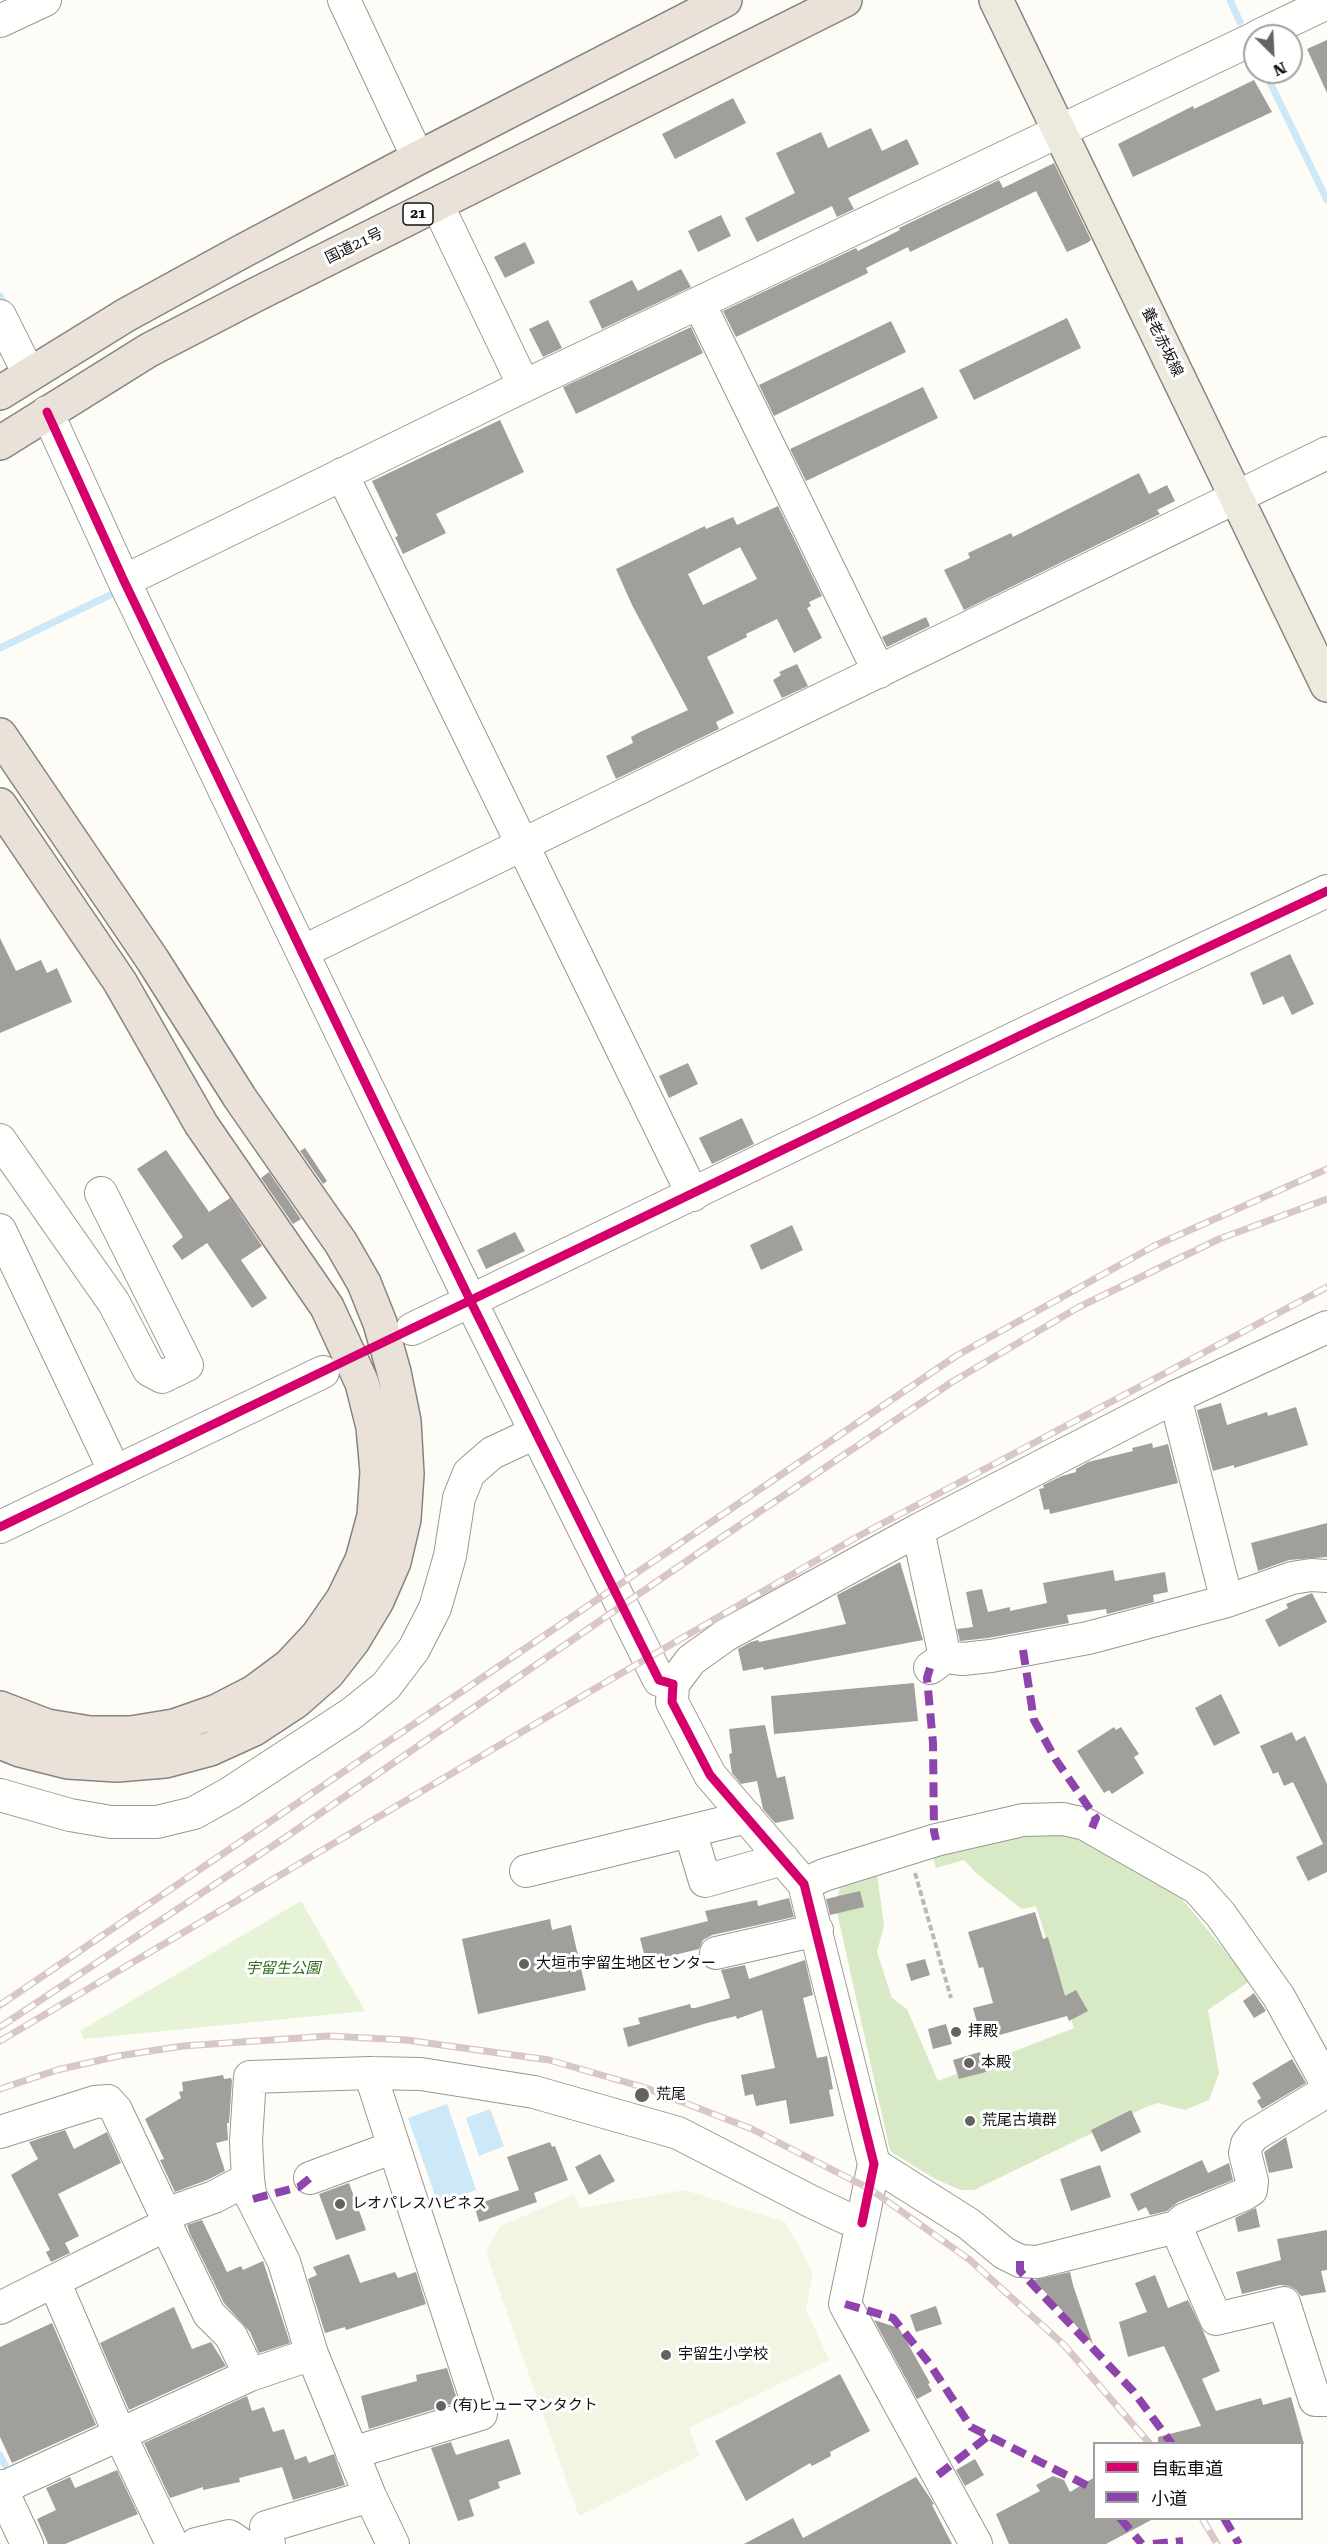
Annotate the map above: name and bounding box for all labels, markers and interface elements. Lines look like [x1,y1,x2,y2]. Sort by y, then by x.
north arrow [1243,24,1303,84]
text: N [1270,58,1289,80]
road number: 21 [403,203,433,225]
street label: 国道21号 [322,224,386,268]
street label: 養老赤坂線 [1137,304,1187,380]
place label: 大垣市宇留生地区センター [536,1955,716,1973]
marker: 大垣市宇留生地区センター [517,1957,531,1971]
park label: 宇留生公園 [246,1960,320,1978]
place label: 拝殿 [968,2023,998,2041]
marker: 拝殿 [949,2025,963,2039]
place label: 本殿 [981,2054,1011,2072]
marker: 本殿 [962,2056,976,2070]
marker: 荒尾 [633,2086,651,2104]
place label: 荒尾 [656,2086,686,2104]
place label: 荒尾古墳群 [982,2112,1057,2130]
marker: 荒尾古墳群 [963,2114,977,2128]
place label: レオパレスハピネス [352,2195,487,2213]
marker: レオパレスハピネス [333,2197,347,2211]
place label: 宇留生小学校 [678,2346,768,2364]
marker: 宇留生小学校 [659,2348,673,2362]
place label: (有)ヒューマンタクト [453,2397,598,2415]
marker: (有)ヒューマンタクト [434,2399,448,2413]
legend [1093,2442,1303,2520]
text: 自転車道 [1151,2458,1223,2479]
text: 小道 [1151,2488,1187,2509]

